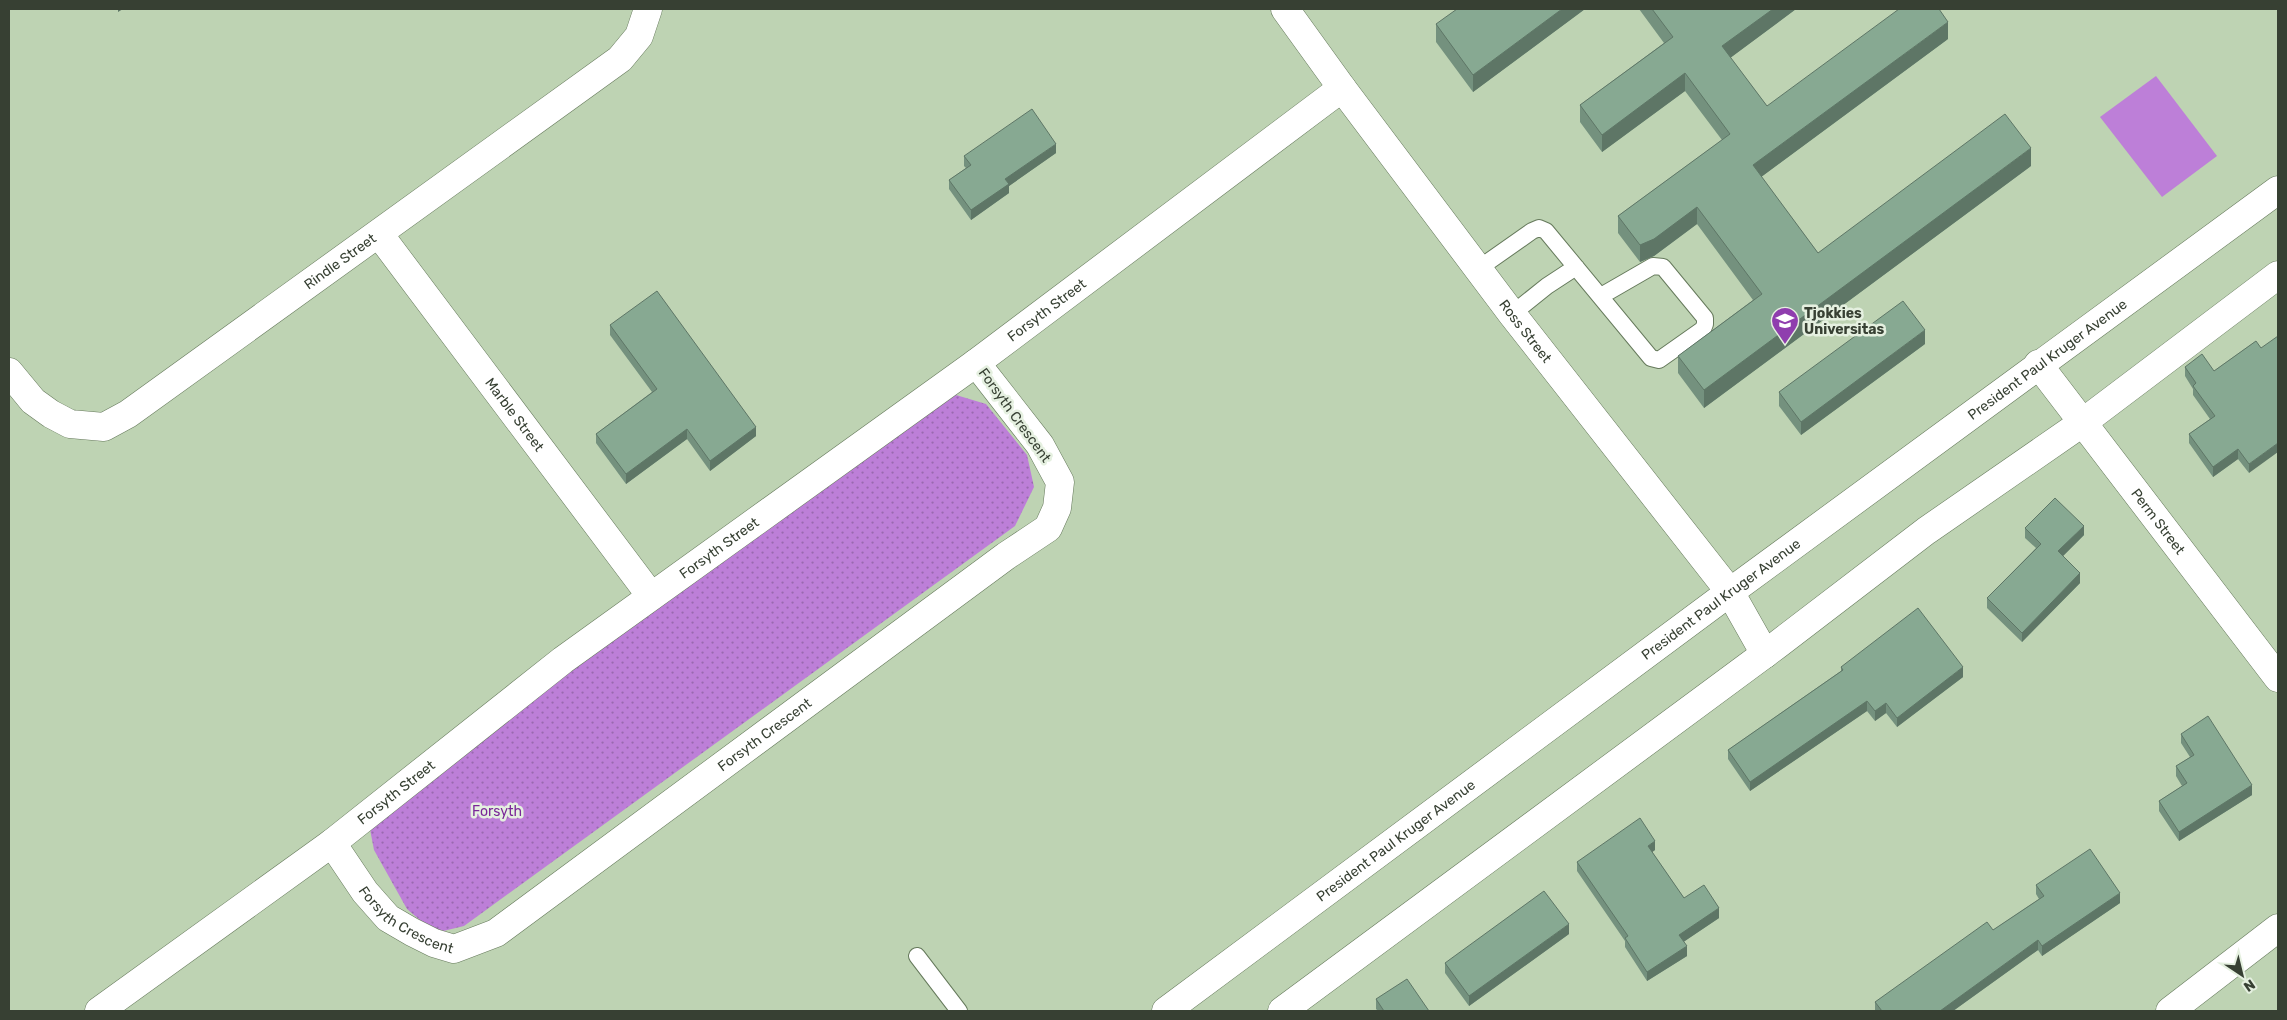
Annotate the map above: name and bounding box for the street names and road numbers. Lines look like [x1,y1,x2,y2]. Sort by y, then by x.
street label: Rindle Street [301,230,380,293]
street label: Forsyth Street [1004,275,1090,345]
street label: Ross Street [1495,296,1555,367]
street label: President Paul Kruger Avenue [1964,296,2131,424]
street label: Forsyth Crescent [975,365,1055,466]
street label: Marble Street [481,375,548,456]
street label: Perm Street [2127,485,2189,558]
street label: Forsyth Street [676,514,763,583]
street label: President Paul Kruger Avenue [1638,535,1804,664]
street label: Forsyth Crescent [715,694,816,775]
street label: Forsyth Street [354,756,439,828]
street label: President Paul Kruger Avenue [1313,776,1479,905]
street label: Forsyth Crescent [355,883,456,958]

